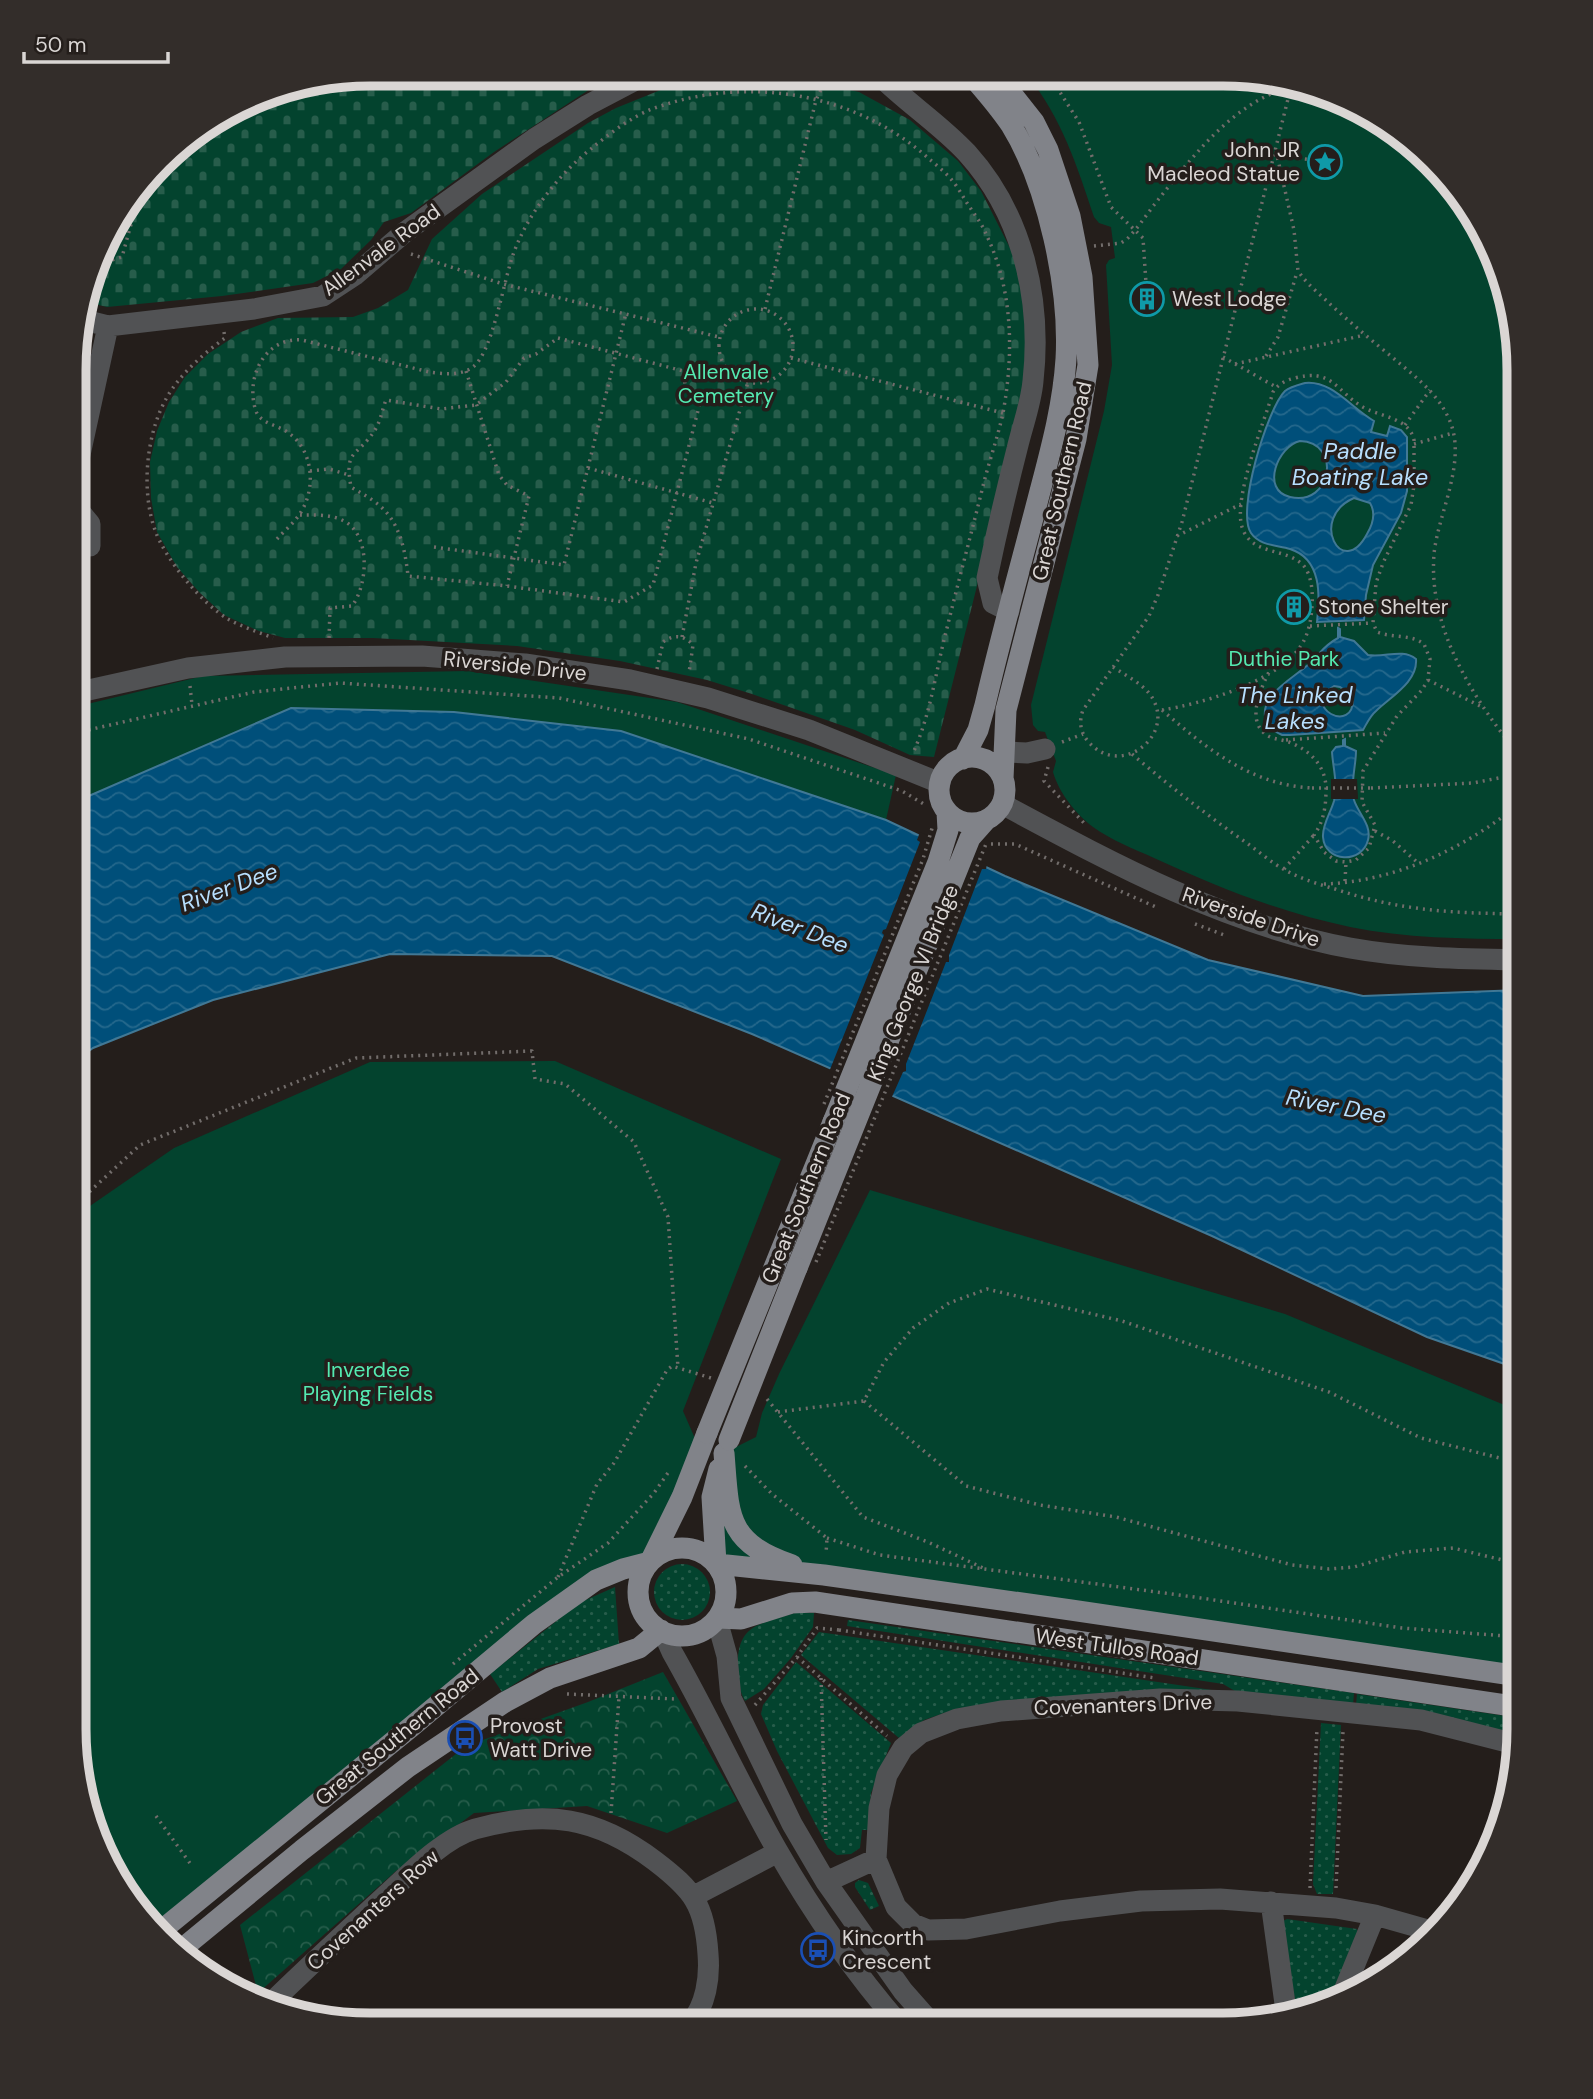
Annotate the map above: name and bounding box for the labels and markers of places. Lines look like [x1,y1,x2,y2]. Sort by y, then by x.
place label: John JR Macleod Statue [1147,136,1300,188]
place icon: John JR Macleod Statue [1306,143,1344,181]
building icon: West Lodge [1128,280,1166,318]
place label: West Lodge [1172,285,1287,313]
building icon: Stone Shelter [1275,588,1313,626]
place label: Stone Shelter [1318,593,1449,621]
place label: Provost Watt Drive [490,1712,592,1764]
bus stop icon: Provost Watt Drive [446,1719,484,1757]
place label: Kincorth Crescent [842,1924,931,1976]
bus stop icon: Kincorth Crescent [799,1931,837,1969]

